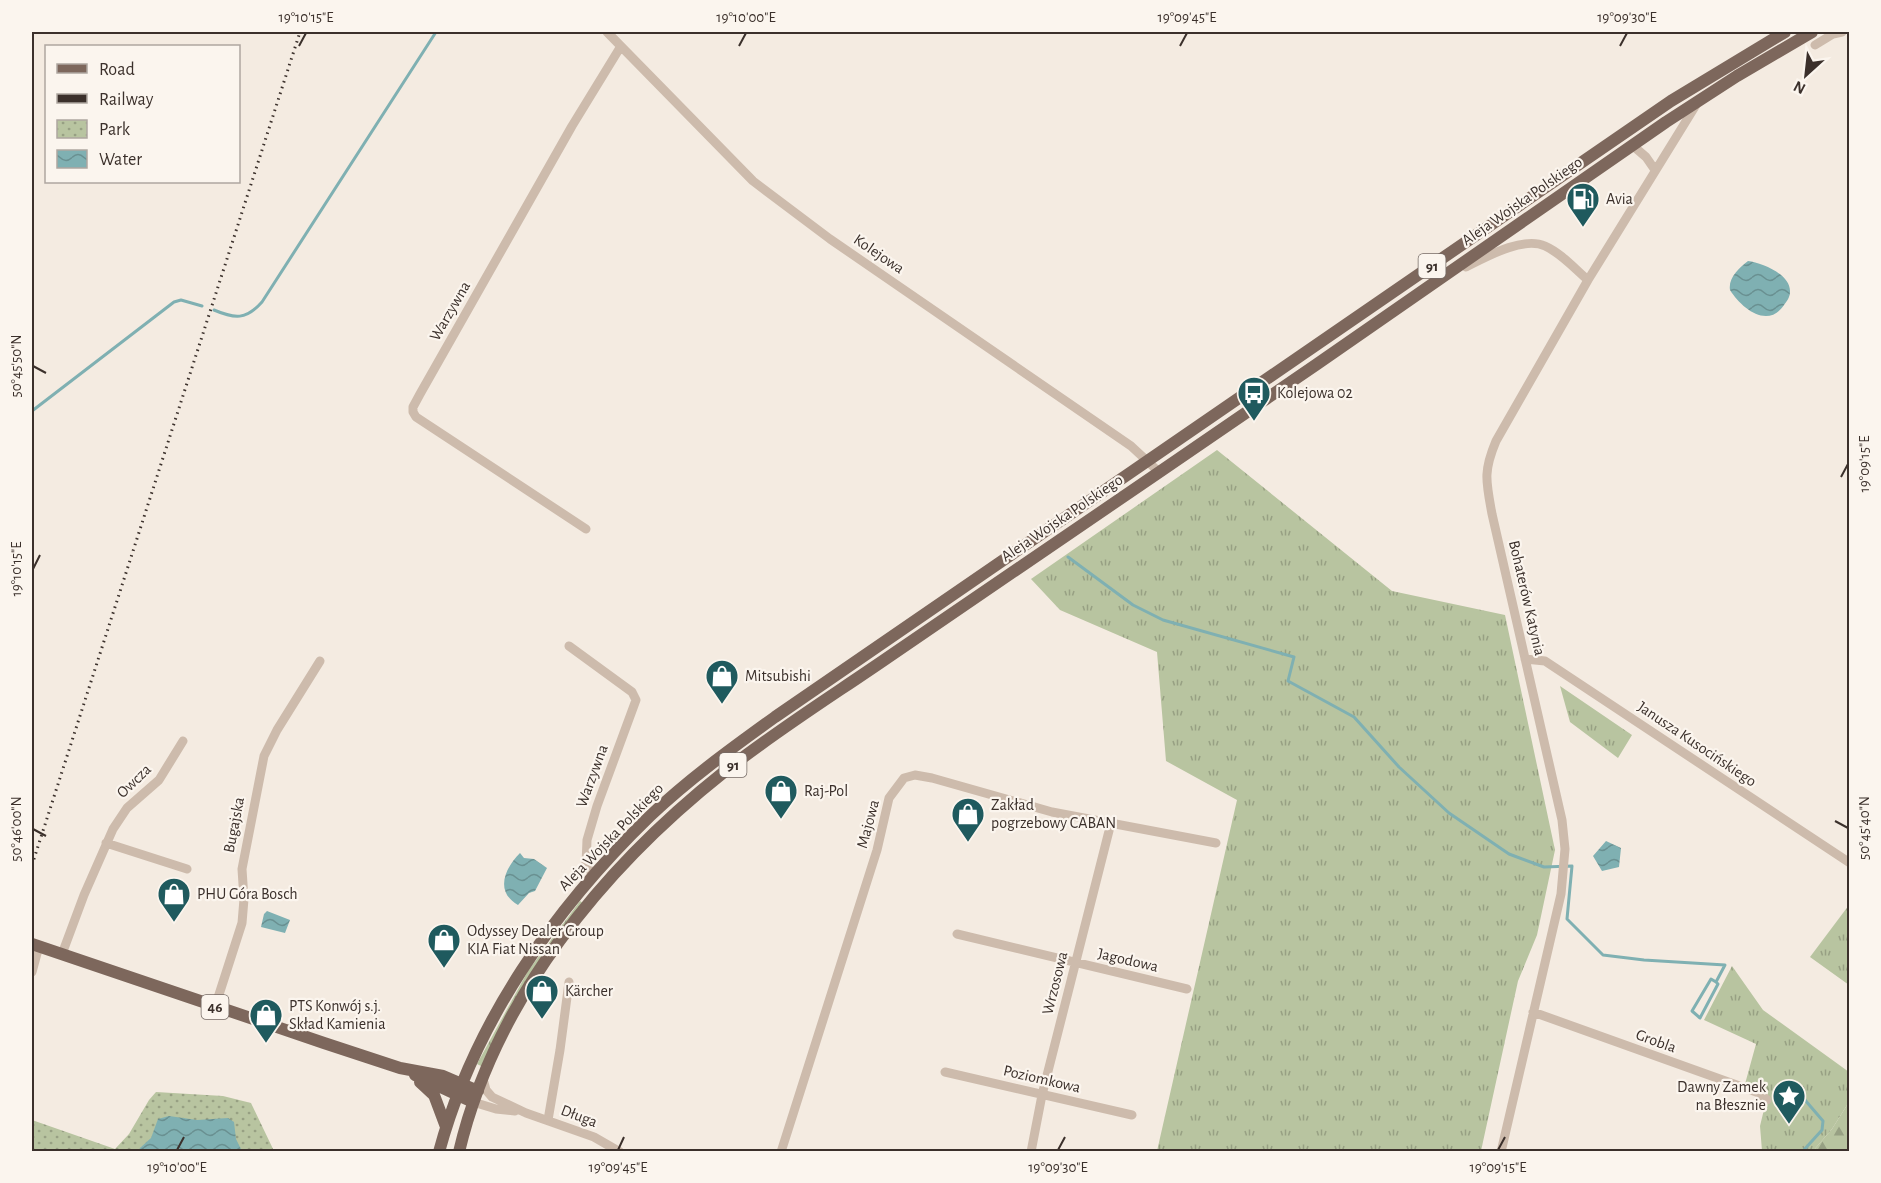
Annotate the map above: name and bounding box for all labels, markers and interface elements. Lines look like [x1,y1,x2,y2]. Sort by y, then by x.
text: 19°10'15"E [278,10,334,25]
text: 19°10'00"E [716,10,776,25]
text: 19°09'45"E [1158,10,1216,25]
text: 19°09'30"E [1597,10,1657,25]
legend [45,45,240,183]
north arrow [1776,45,1836,105]
text: Road [99,61,135,79]
text: N [1791,78,1808,97]
text: Railway [99,91,154,109]
text: Park [99,121,131,139]
text: Water [99,151,142,169]
street label: Aleja Wojska Polskiego [1459,153,1586,249]
fuel station icon: Avia [1565,181,1601,228]
place label: Avia [1606,191,1633,207]
street label: Kolejowa [850,231,907,278]
road number: 91 [1418,254,1446,278]
street label: Warzywna [427,279,474,344]
text: 50°45'50"N [9,334,24,398]
bus stop icon: Kolejowa 02 [1236,375,1272,422]
place label: Kolejowa 02 [1277,385,1353,402]
text: 19°09'15"E [1857,436,1872,492]
street label: Aleja Wojska Polskiego [998,471,1126,565]
street label: Bohaterów Katynia [1505,539,1548,657]
text: 19°10'15"E [9,541,24,597]
shop icon: Mitsubishi [704,658,740,705]
place label: Mitsubishi [745,668,811,684]
street label: Janusza Kusocińskiego [1635,698,1759,790]
street label: Warzywna [573,742,612,810]
road number: 91 [720,753,746,777]
street label: Owcza [114,761,154,801]
shop icon: Raj-Pol [763,773,799,820]
street label: Aleja Wojska Polskiego [556,780,667,895]
place label: Raj-Pol [804,783,848,800]
text: 50°46'00"N [9,796,24,862]
street label: Bugajska [221,796,248,854]
shop icon: Zakład pogrzebowy CABAN [950,796,986,843]
text: 50°45'40"N [1857,796,1872,860]
place label: Zakład pogrzebowy CABAN [991,797,1116,832]
street label: Majowa [854,798,883,850]
shop icon: PHU Góra Bosch [156,876,192,923]
place label: PHU Góra Bosch [197,886,298,902]
shop icon: Odyssey Dealer Group KIA Fiat Nissan [426,922,462,969]
place label: Odyssey Dealer Group KIA Fiat Nissan [467,923,604,957]
street label: Jagodowa [1096,945,1160,975]
street label: Wrzosowa [1039,950,1071,1016]
shop icon: Kärcher [524,973,560,1020]
place label: Kärcher [565,983,614,999]
road number: 46 [202,995,228,1019]
shop icon: PTS Konwój s.j. Skład Kamienia [248,997,284,1044]
place label: PTS Konwój s.j. Skład Kamienia [289,998,386,1032]
street label: Grobla [1634,1026,1678,1056]
street label: Poziomkowa [1002,1062,1082,1096]
place icon: Dawny Zamek na Błesznie [1771,1078,1807,1125]
place label: Dawny Zamek na Błesznie [1677,1079,1767,1113]
street label: Długa [559,1102,599,1130]
text: 19°10'00"E [147,1160,207,1175]
text: 19°09'45"E [589,1160,647,1175]
text: 19°09'30"E [1028,1160,1088,1175]
text: 19°09'15"E [1470,1160,1526,1175]

